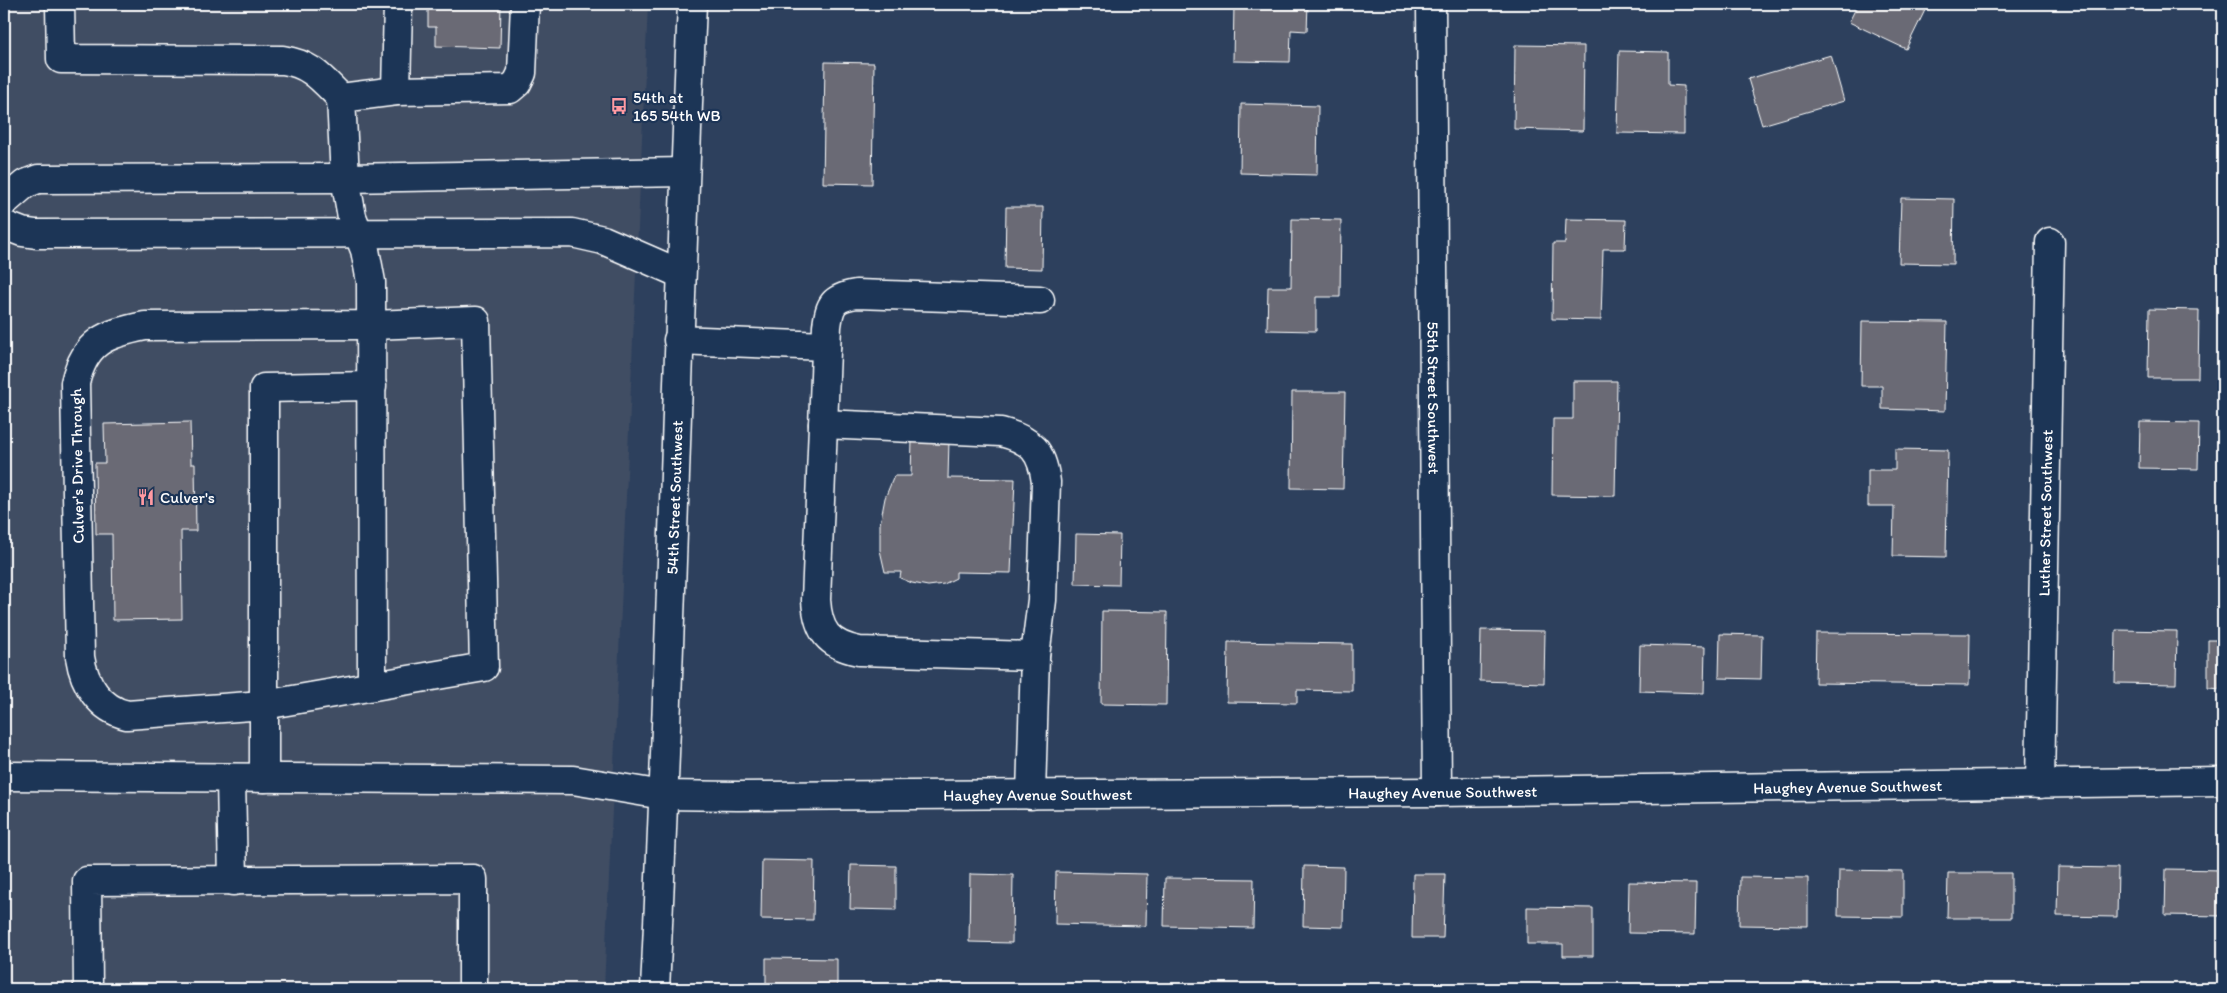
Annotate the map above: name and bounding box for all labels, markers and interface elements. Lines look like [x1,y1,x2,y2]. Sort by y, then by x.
place label: 54th at 165 54th WB [633,88,721,125]
bus stop icon: 54th at 165 54th WB [609,96,629,116]
street label: 55th Street Southwest [1424,321,1444,475]
street label: Culver's Drive Through [66,388,88,544]
street label: 54th Street Southwest [662,420,686,575]
street label: Luther Street Southwest [2034,430,2056,597]
restaurant icon: Culver's [136,487,156,507]
place label: Culver's [160,488,215,507]
street label: Haughey Avenue Southwest [1753,775,1942,797]
street label: Haughey Avenue Southwest [1348,781,1537,802]
street label: Haughey Avenue Southwest [943,784,1132,804]

